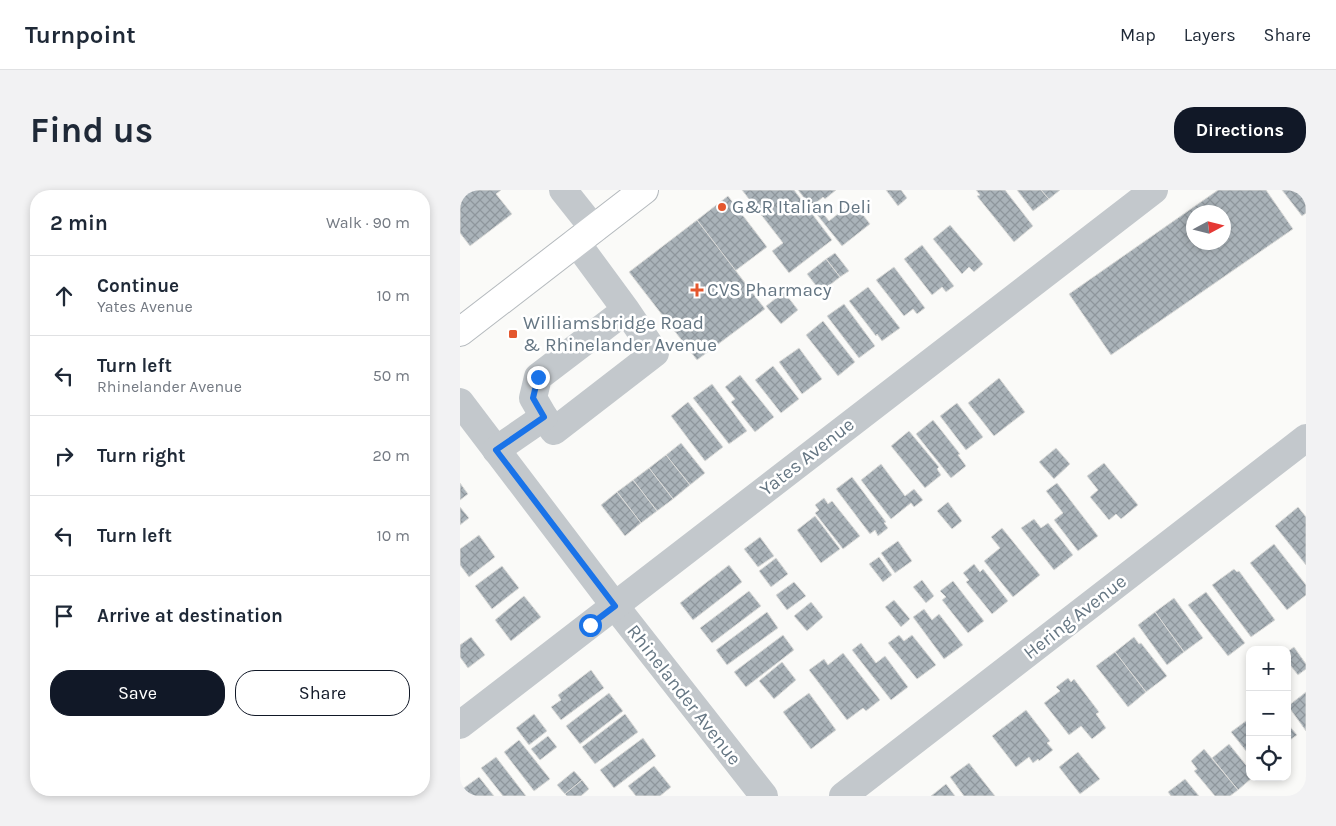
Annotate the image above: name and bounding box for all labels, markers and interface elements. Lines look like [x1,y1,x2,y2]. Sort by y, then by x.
text: Turnpoint [25,21,136,49]
text: Map [1120,24,1156,46]
text: Layers [1184,24,1236,46]
text: Share [1264,24,1311,46]
button: Directions [1174,107,1306,153]
text: Find us [30,110,153,151]
place label: G&R Italian Deli [732,196,871,218]
marker: G&R Italian Deli [716,201,728,213]
north arrow [1186,205,1231,250]
text: 2 min [50,211,108,235]
text: Walk · 90 m [326,213,410,232]
text: Continue [97,275,179,297]
place label: CVS Pharmacy [707,279,832,301]
icon: ahead [50,282,78,310]
marker: CVS Pharmacy [691,284,703,296]
text: 10 m [376,286,410,305]
text: Yates Avenue [97,297,193,316]
place label: Williamsbridge Road & Rhinelander Avenue [523,312,717,356]
marker: Williamsbridge Road & Rhinelander Avenue [507,328,519,340]
text: Turn left [97,355,172,377]
icon: left [50,362,78,390]
text: 50 m [373,366,410,385]
route end [527,366,550,389]
text: Rhinelander Avenue [97,377,242,396]
street label: Yates Avenue [755,413,859,501]
icon: right [50,442,78,470]
text: Turn right [97,445,186,467]
text: 20 m [372,446,410,465]
icon: left [50,522,78,550]
text: Turn left [97,525,172,547]
text: 10 m [376,526,410,545]
street label: Hering Avenue [1019,570,1131,664]
icon: arrive [50,602,78,630]
text: Arrive at destination [97,605,283,627]
route start [579,614,602,637]
street label: Rhinelander Avenue [622,620,746,770]
map controls [1246,646,1291,781]
button: + [1246,646,1291,691]
button: Save [50,670,225,716]
button: Share [235,670,410,716]
button: − [1246,691,1291,736]
button: locate [1246,736,1291,781]

